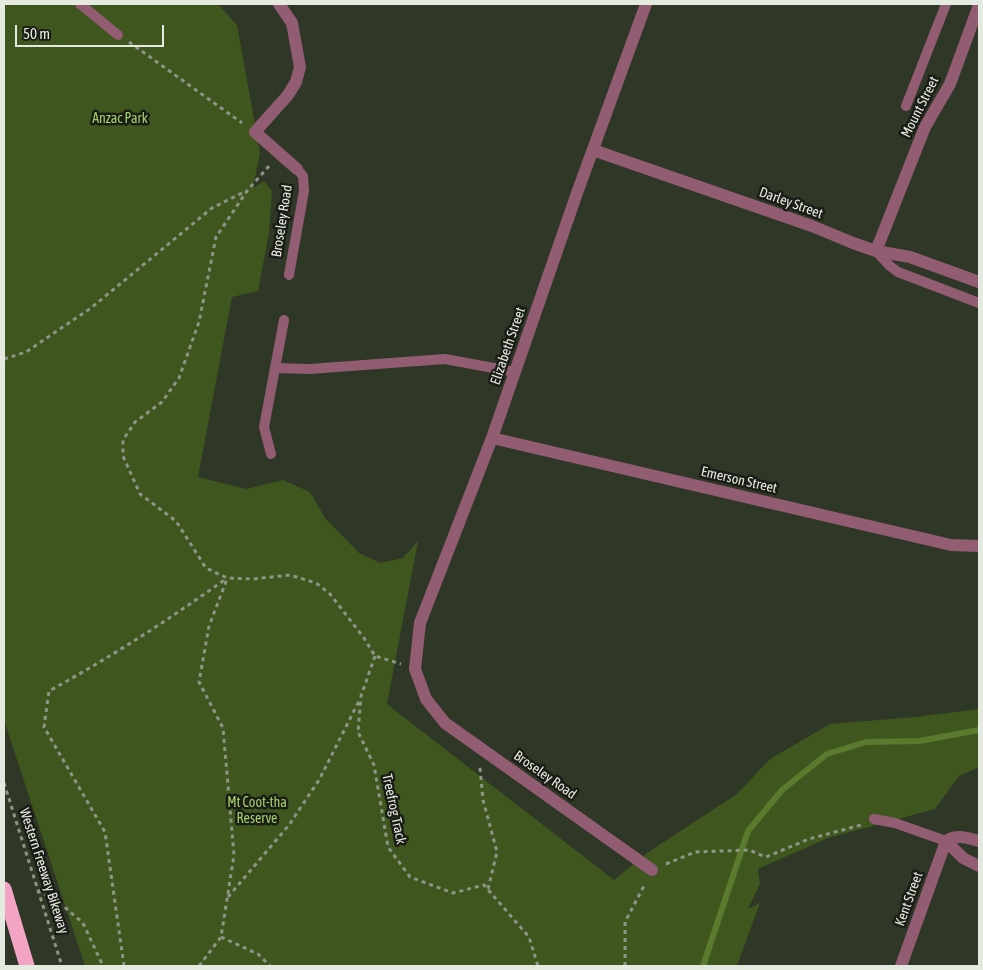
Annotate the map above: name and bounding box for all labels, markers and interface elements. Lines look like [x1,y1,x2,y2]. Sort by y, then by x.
scale bar [18,15,166,47]
text: 50 m [23,25,50,42]
street label: Mount Street [897,74,943,140]
park label: Anzac Park [92,111,148,127]
street label: Broseley Road [268,184,296,258]
street label: Darley Street [757,184,825,222]
street label: Elizabeth Street [487,305,529,387]
street label: Emerson Street [699,463,779,497]
street label: Broseley Road [510,747,580,803]
street label: Treefrog Track [378,772,410,846]
park label: Mt Coot-tha Reserve [227,795,287,828]
street label: Western Freeway Bikeway [16,806,72,936]
street label: Kent Street [891,870,927,928]

